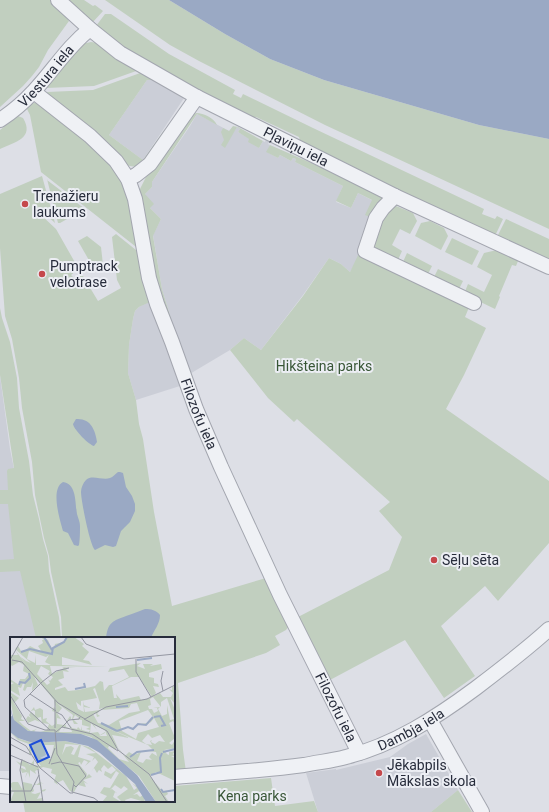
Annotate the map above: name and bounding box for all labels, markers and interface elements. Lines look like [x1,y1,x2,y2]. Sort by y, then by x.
street label: Viestura iela [15,42,77,110]
street label: Pļaviņu iela [261,124,331,169]
place label: Trenažieru laukums [33,188,98,220]
marker: Trenažieru laukums [20,199,30,209]
place label: Pumptrack velotrase [50,258,119,290]
marker: Pumptrack velotrase [37,269,47,279]
park label: Hikšteina parks [276,358,372,374]
street label: Filozofu iela [178,376,220,452]
place label: Sēļu sēta [442,552,499,569]
marker: Sēļu sēta [429,555,439,565]
inset map [10,637,175,802]
street label: Filozofu iela [312,670,360,744]
street label: Dambja iela [375,705,447,754]
place label: Jēkabpils Mākslas skola [387,757,476,789]
marker: Jēkabpils Mākslas skola [374,768,384,778]
park label: Kena parks [217,788,287,804]

